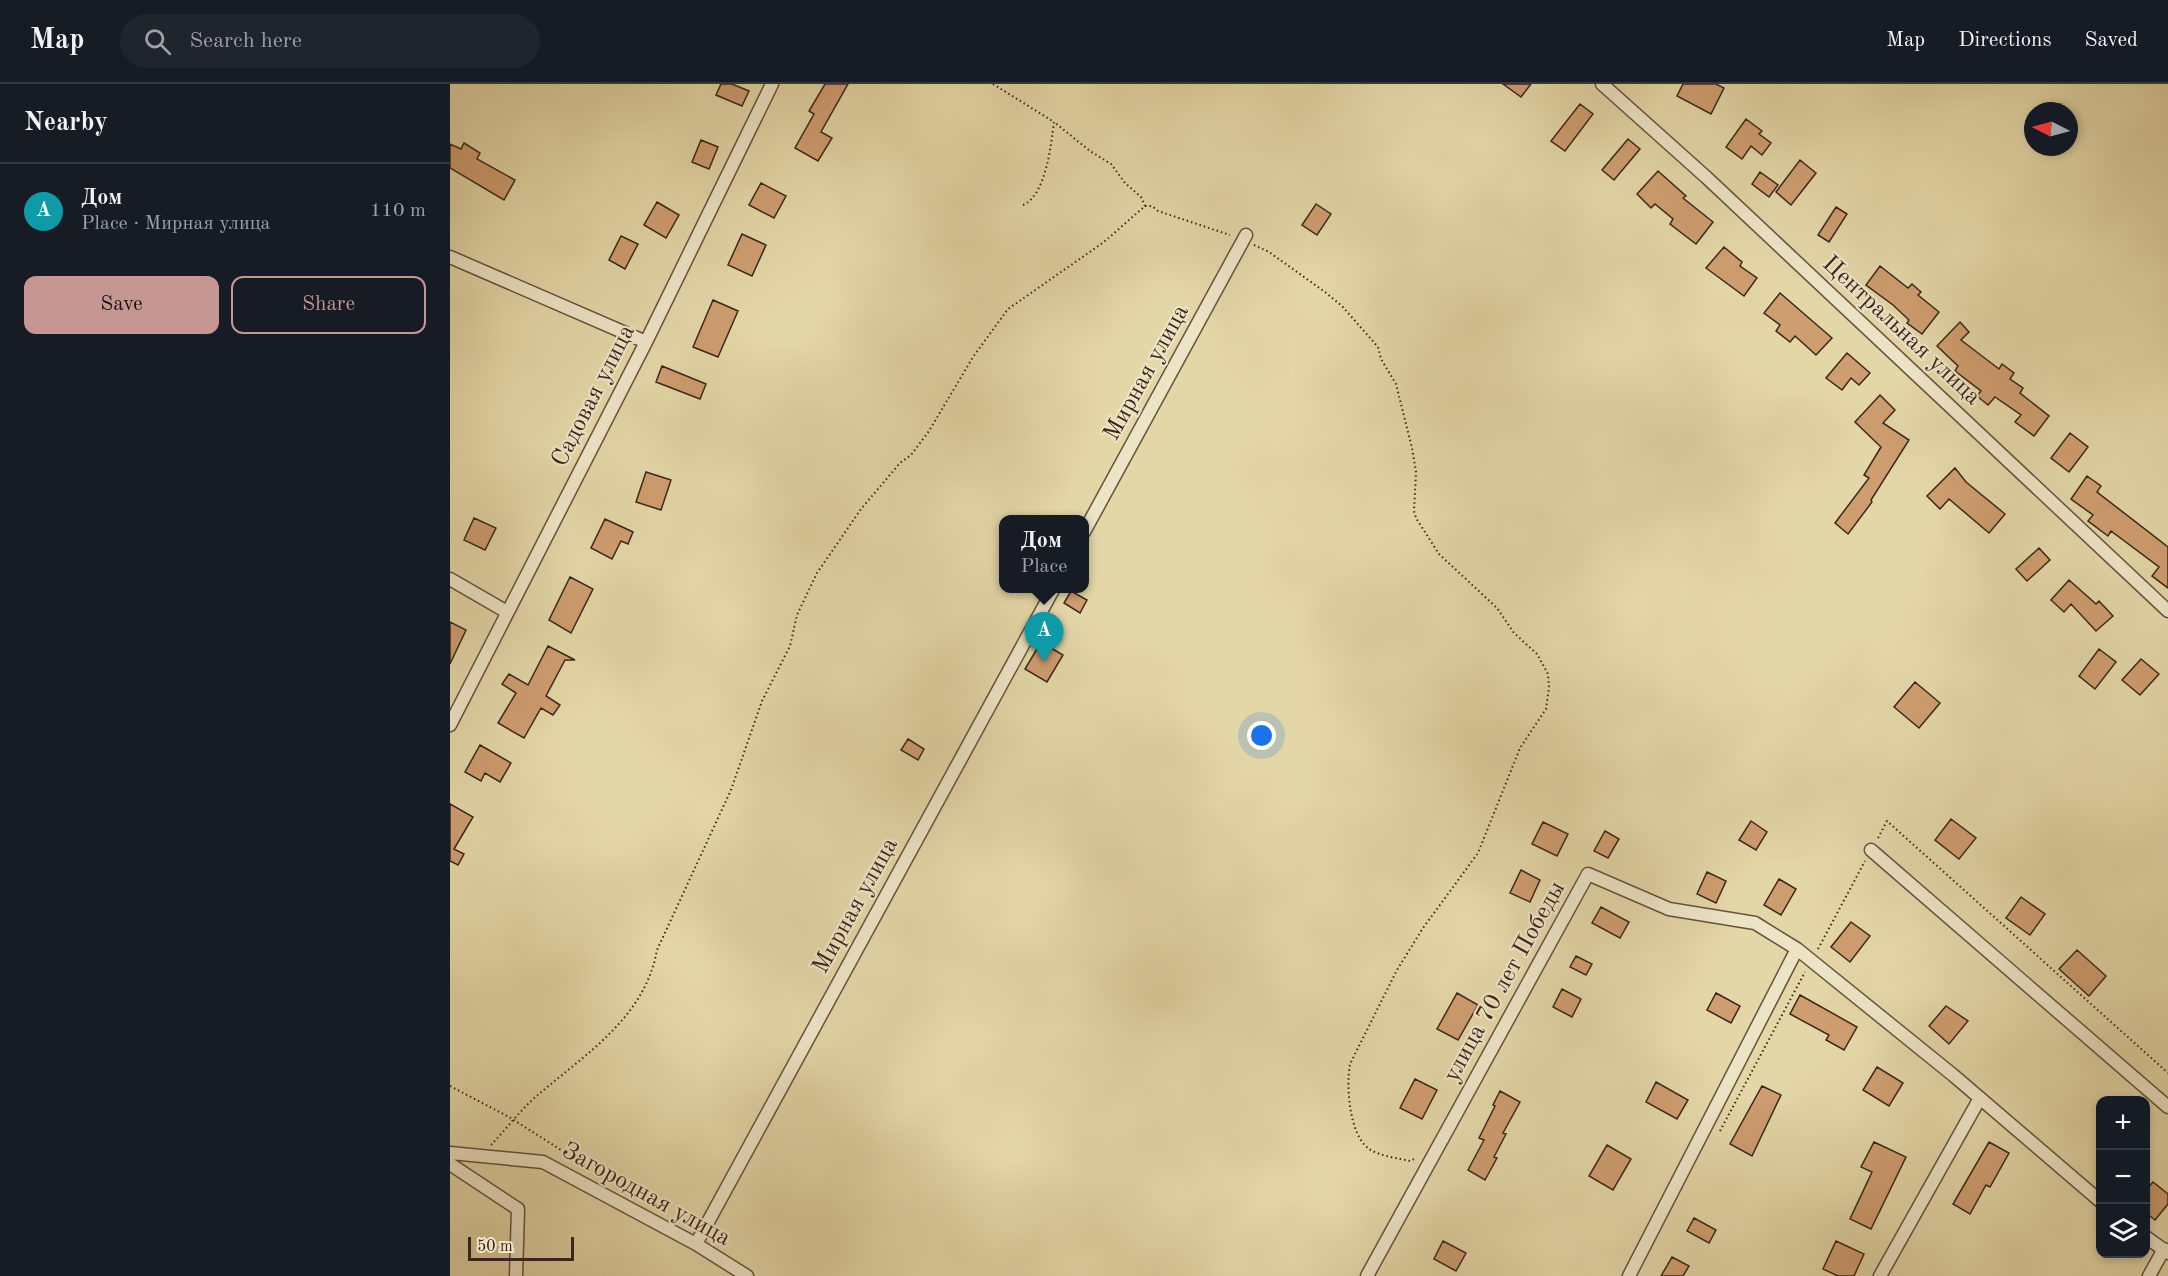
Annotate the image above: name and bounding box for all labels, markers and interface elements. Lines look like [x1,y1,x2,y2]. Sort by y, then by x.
search box [120,14,540,68]
icon: search [141,25,174,58]
text: Map [30,27,84,55]
text: Search here [189,30,302,52]
text: Map [1886,30,1925,51]
text: Directions [1958,30,2052,51]
text: Saved [2085,30,2138,51]
north arrow [2024,102,2078,156]
text: Nearby [24,110,108,136]
text: Дом [81,187,122,209]
text: A [36,201,51,221]
text: 110 m [370,201,426,221]
text: Place · Мирная улица [81,214,270,234]
street label: Центральная улица [1817,252,1985,410]
button: Save [24,276,219,334]
button: Share [231,276,426,334]
street label: Мирная улица [1100,301,1194,445]
street label: Садовая улица [548,321,640,471]
popup [999,515,1089,593]
text: Дом [1021,530,1062,552]
text: Place [1021,557,1067,577]
pin: A [1024,612,1064,662]
your location [1247,721,1276,750]
street label: Мирная улица [809,834,903,978]
street label: улица 70 лет Победы [1440,878,1570,1086]
map controls [2096,1096,2150,1258]
button: + [2096,1096,2150,1150]
street label: Загородная улица [558,1139,735,1251]
button: − [2096,1150,2150,1204]
button: layers [2096,1204,2150,1258]
scale bar [468,1234,574,1262]
text: 50 m [477,1239,513,1255]

